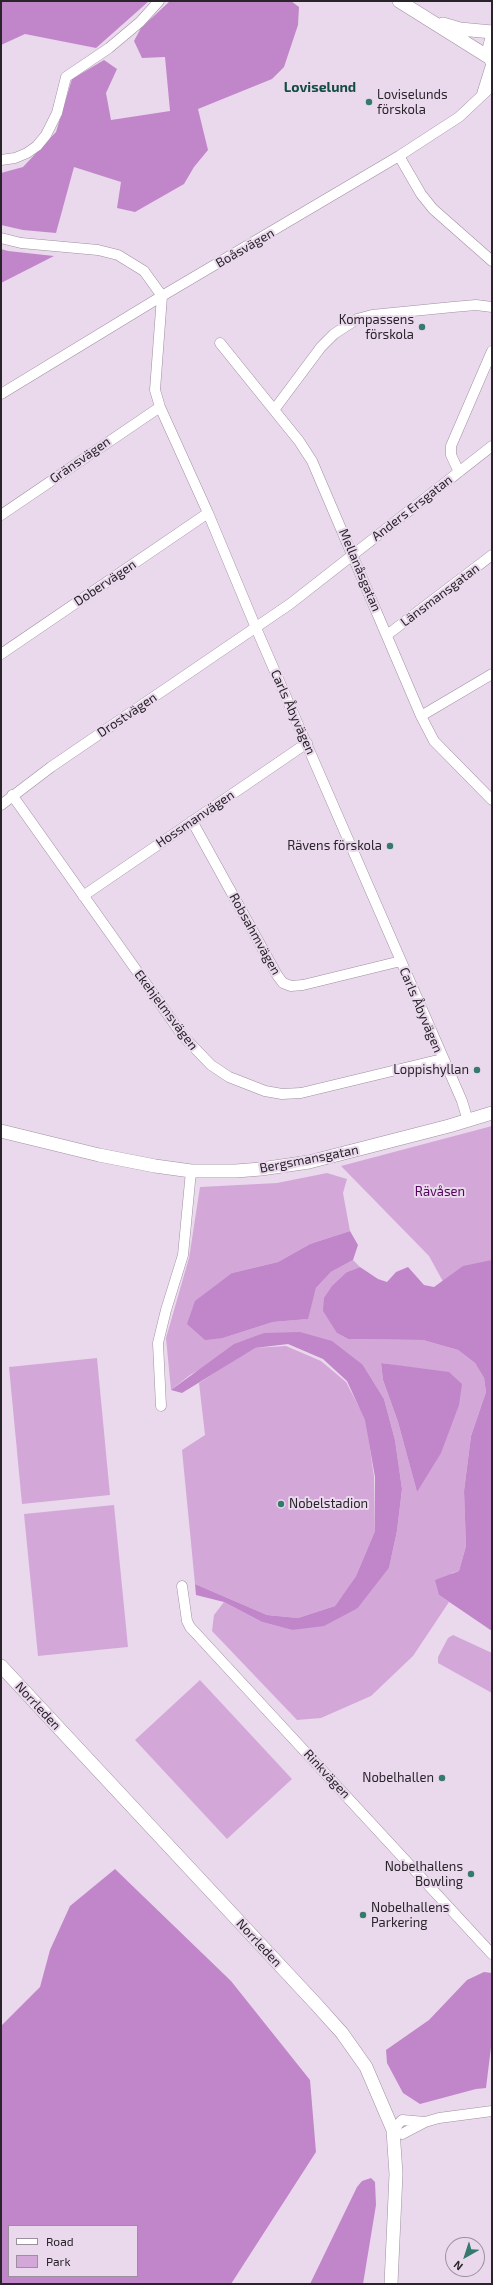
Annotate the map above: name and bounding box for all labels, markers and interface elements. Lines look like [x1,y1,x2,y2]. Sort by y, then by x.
district label: Loviselund [284,79,356,95]
place label: Loviselunds förskola [377,87,448,118]
marker: Loviselunds förskola [364,97,374,107]
street label: Boåsvägen [213,225,277,271]
place label: Kompassens förskola [339,312,414,343]
marker: Kompassens förskola [417,322,427,332]
street label: Gränsvägen [47,433,113,487]
street label: Anders Ersgatan [369,472,455,544]
street label: Mellanåsgatan [336,526,384,614]
street label: Dobervägen [71,557,139,609]
street label: Länsmansgatan [398,560,482,630]
street label: Carls Åbyvägen [267,667,319,757]
street label: Drostvägen [94,689,160,741]
street label: Hossmanvägen [153,787,237,851]
place label: Rävens förskola [287,838,382,854]
marker: Rävens förskola [385,841,395,851]
street label: Robsahmvägen [226,890,284,978]
street label: Carls Åbyvägen [396,965,446,1055]
street label: Ekehjelmsvägen [131,967,201,1053]
place label: Loppishyllan [393,1062,469,1078]
marker: Loppishyllan [472,1065,482,1075]
street label: Bergsmansgatan [258,1142,360,1176]
park label: Rävåsen [415,1184,465,1200]
place label: Nobelstadion [289,1496,368,1512]
marker: Nobelstadion [276,1499,286,1509]
street label: Norrleden [12,1679,64,1733]
street label: Rinkvägen [300,1746,354,1802]
place label: Nobelhallen [362,1770,434,1786]
marker: Nobelhallen [437,1773,447,1783]
place label: Nobelhallens Bowling [385,1859,463,1890]
marker: Nobelhallens Bowling [466,1869,476,1879]
place label: Nobelhallens Parkering [371,1900,449,1931]
marker: Nobelhallens Parkering [358,1910,368,1920]
street label: Norrleden [233,1916,285,1970]
legend [8,2225,138,2277]
text: Road [46,2234,74,2248]
north arrow [445,2237,485,2277]
text: Park [46,2254,71,2268]
text: N [451,2258,465,2273]

